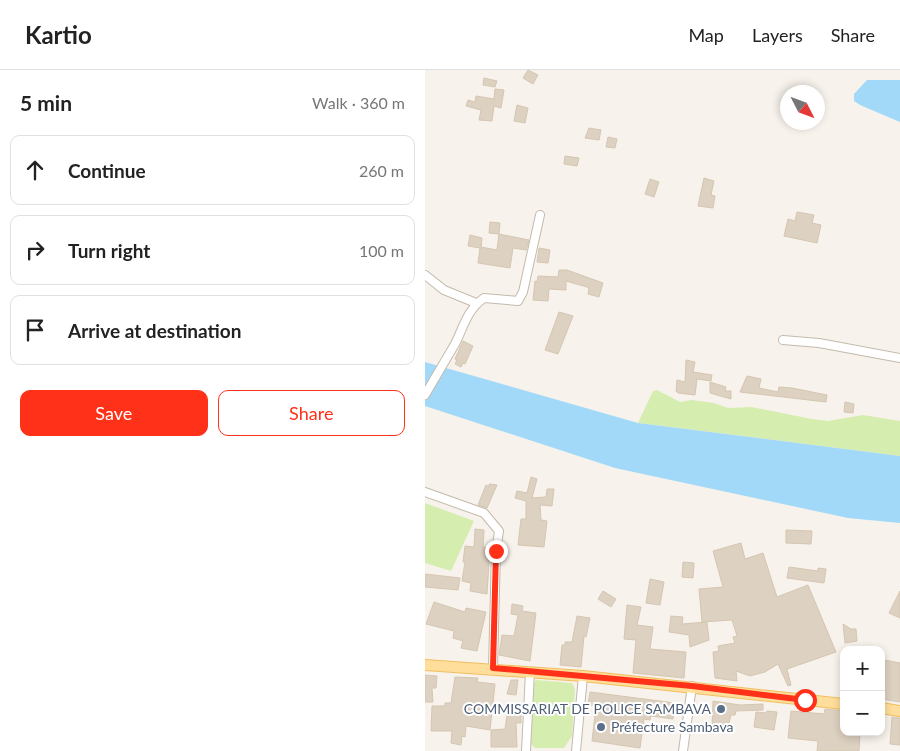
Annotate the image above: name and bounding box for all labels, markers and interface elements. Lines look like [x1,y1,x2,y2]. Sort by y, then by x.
text: Kartio [25,20,92,49]
text: Map [688,24,724,46]
text: Layers [752,24,803,46]
text: Share [831,24,875,46]
north arrow [780,85,825,130]
text: 5 min [20,90,72,115]
text: Walk · 360 m [312,93,405,112]
icon: ahead [21,156,49,184]
text: Continue [68,159,146,182]
text: 260 m [359,161,404,180]
icon: right [21,236,49,264]
text: Turn right [68,239,150,262]
text: 100 m [359,241,404,260]
icon: arrive [21,316,49,344]
text: Arrive at destination [68,319,241,342]
button: Save [20,390,208,436]
button: Share [218,390,405,436]
route end [485,540,508,563]
map controls [840,646,885,736]
button: + [840,646,885,691]
route start [794,689,817,712]
button: − [840,691,885,736]
place label: COMMISSARIAT DE POLICE SAMBAVA [464,700,712,717]
marker: COMMISSARIAT DE POLICE SAMBAVA [715,703,727,715]
place label: Préfecture Sambava [611,718,733,735]
marker: Préfecture Sambava [595,721,607,733]

